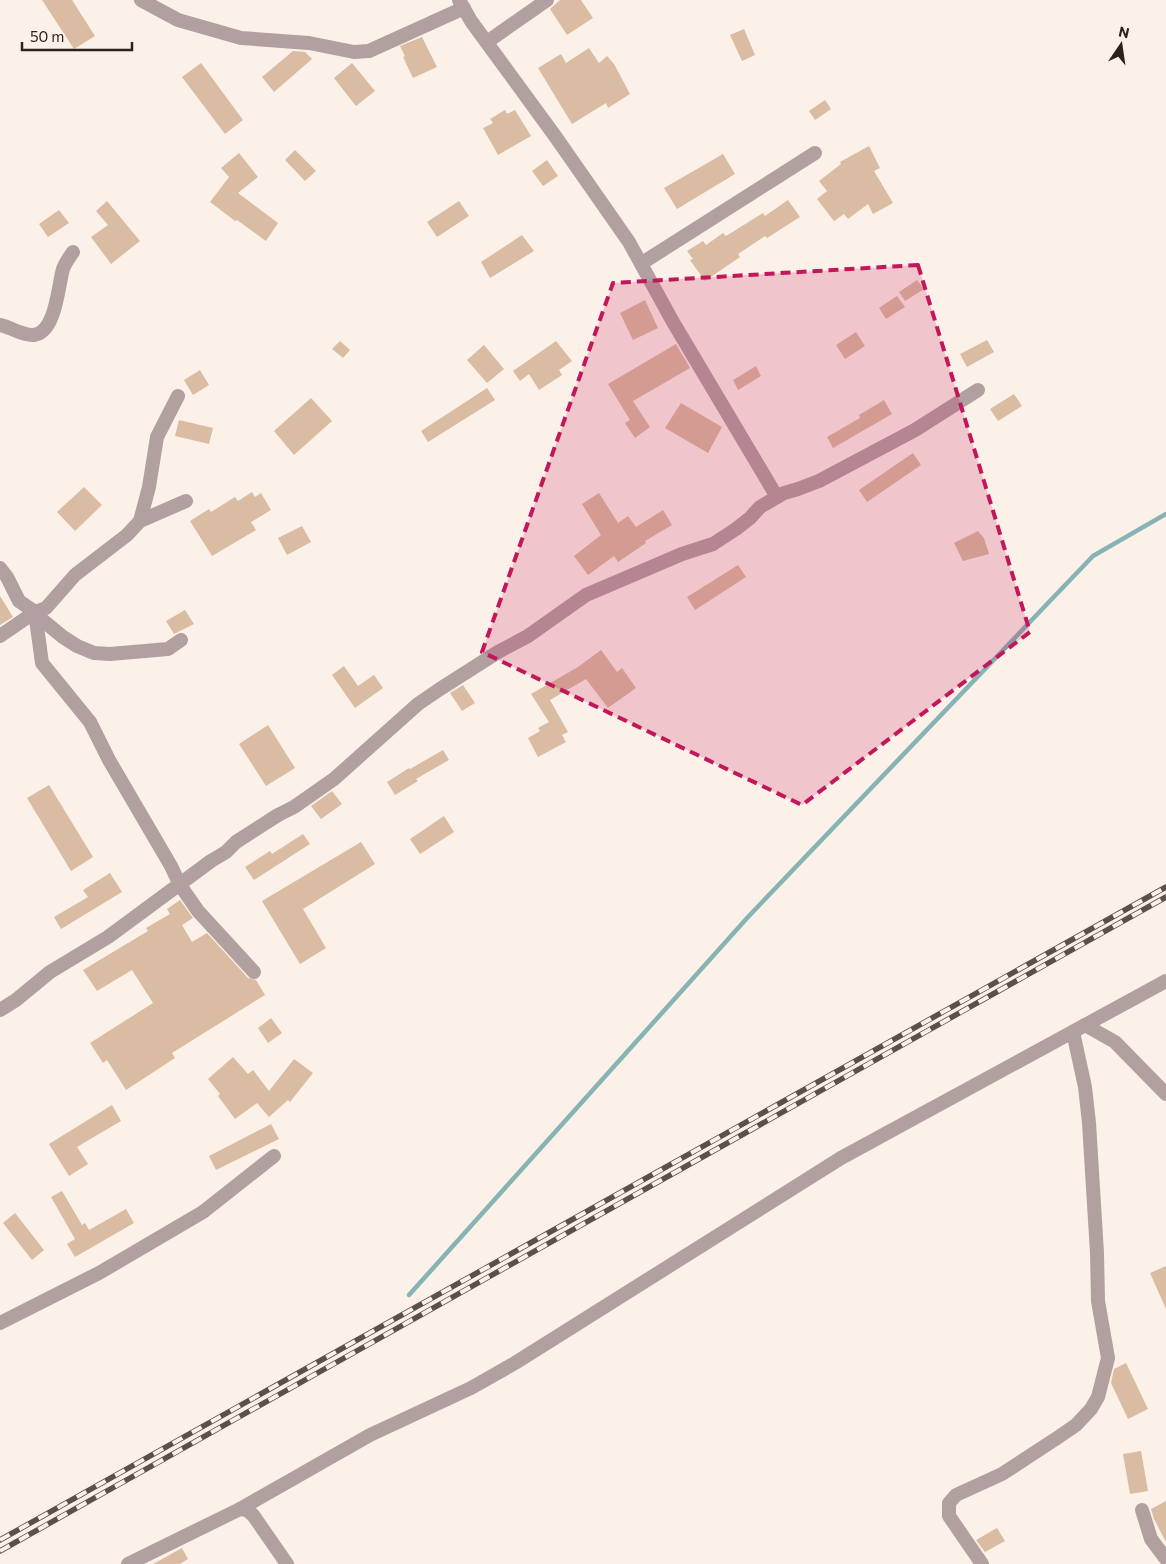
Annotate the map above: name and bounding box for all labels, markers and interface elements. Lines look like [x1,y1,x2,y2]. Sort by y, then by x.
scale bar [22,20,132,52]
north arrow [1096,20,1146,70]
text: N [1117,22,1131,41]
text: 50 m [30,27,64,45]

